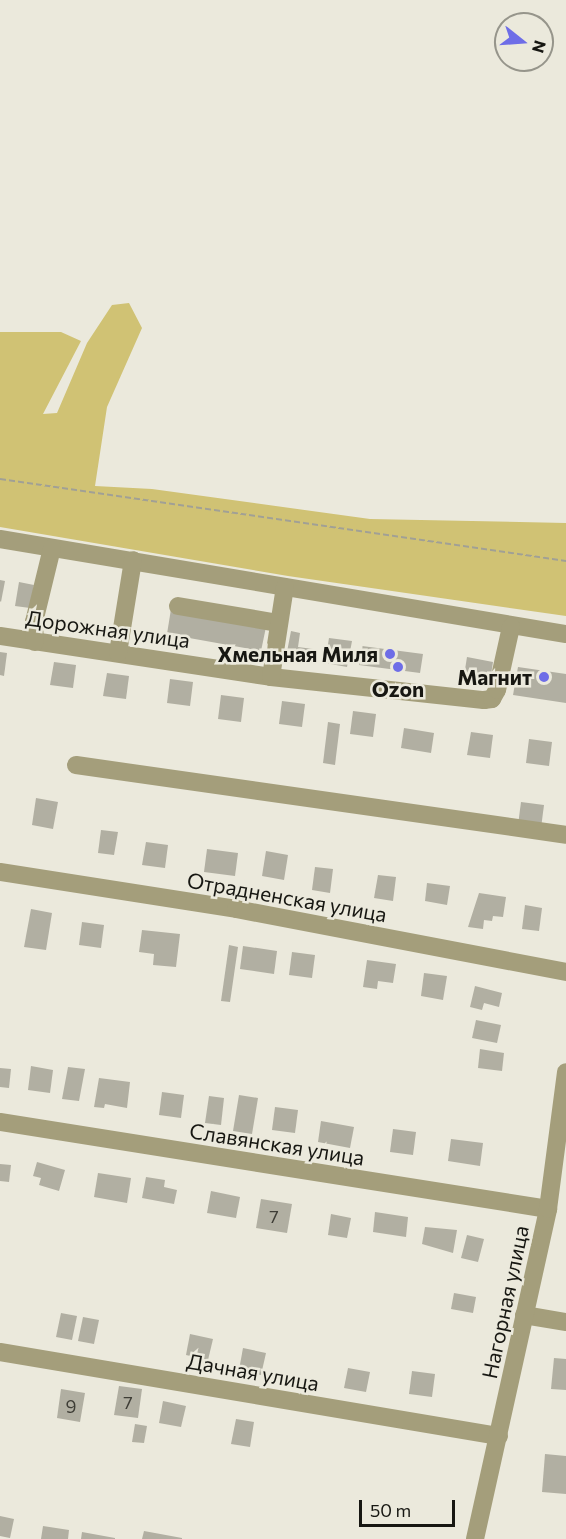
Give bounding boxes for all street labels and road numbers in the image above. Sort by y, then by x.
street label: Дорожная улица [24,605,192,653]
street label: Отрадненская улица [185,867,389,927]
street label: Славянская улица [188,1118,366,1170]
street label: Нагорная улица [476,1223,534,1381]
street label: Дачная улица [185,1348,321,1396]

